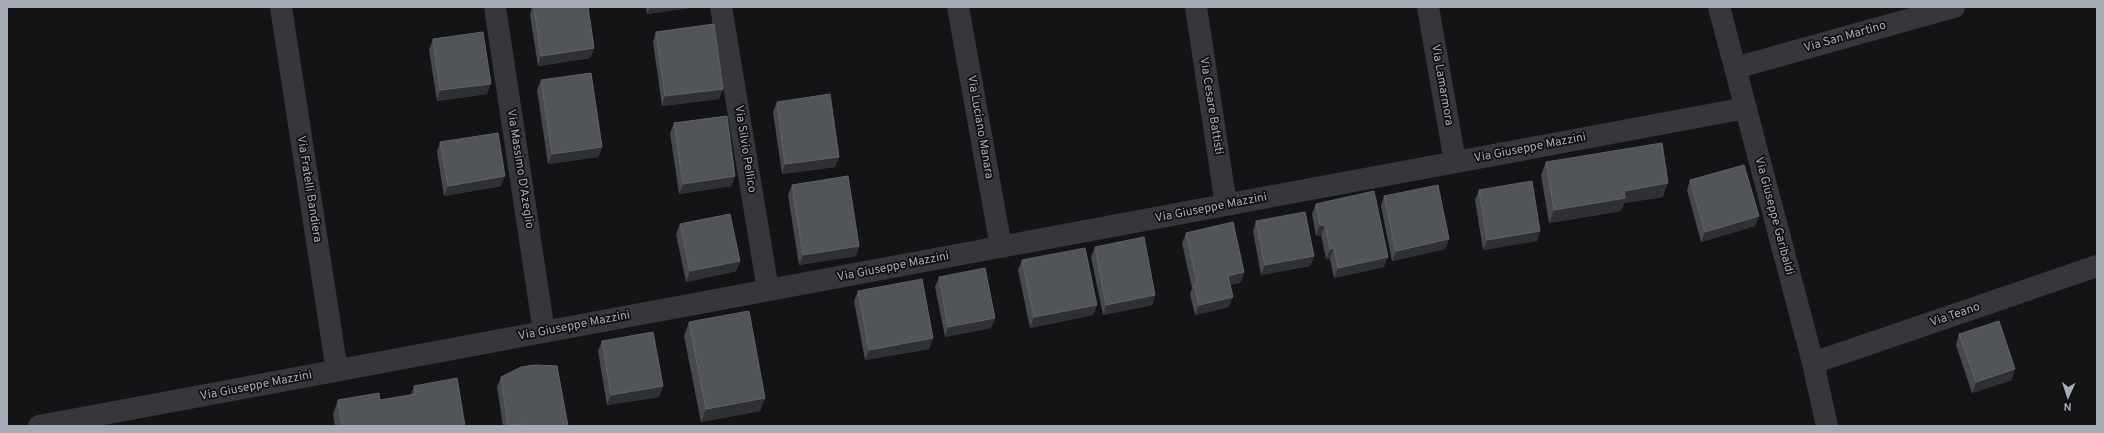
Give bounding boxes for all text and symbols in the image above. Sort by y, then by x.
street label: Via San Martino [1802,18,1888,56]
street label: Via Lamarmora [1427,43,1457,127]
street label: Via Cesare Battisti [1195,56,1227,156]
street label: Via Luciano Manara [963,74,997,180]
street label: Via Silvio Pellico [730,104,760,194]
street label: Via Massimo D'Azeglio [503,108,537,230]
street label: Via Giuseppe Mazzini [1473,129,1587,167]
street label: Via Fratelli Bandiera [293,134,325,244]
street label: Via Giuseppe Garibaldi [1751,155,1797,277]
street label: Via Giuseppe Mazzini [1154,189,1268,227]
street label: Via Giuseppe Mazzini [836,248,950,286]
street label: Via Teano [1928,299,1982,331]
street label: Via Giuseppe Mazzini [517,307,631,345]
street label: Via Giuseppe Mazzini [199,367,313,405]
north arrow [2048,377,2088,417]
text: N [2063,399,2072,413]

